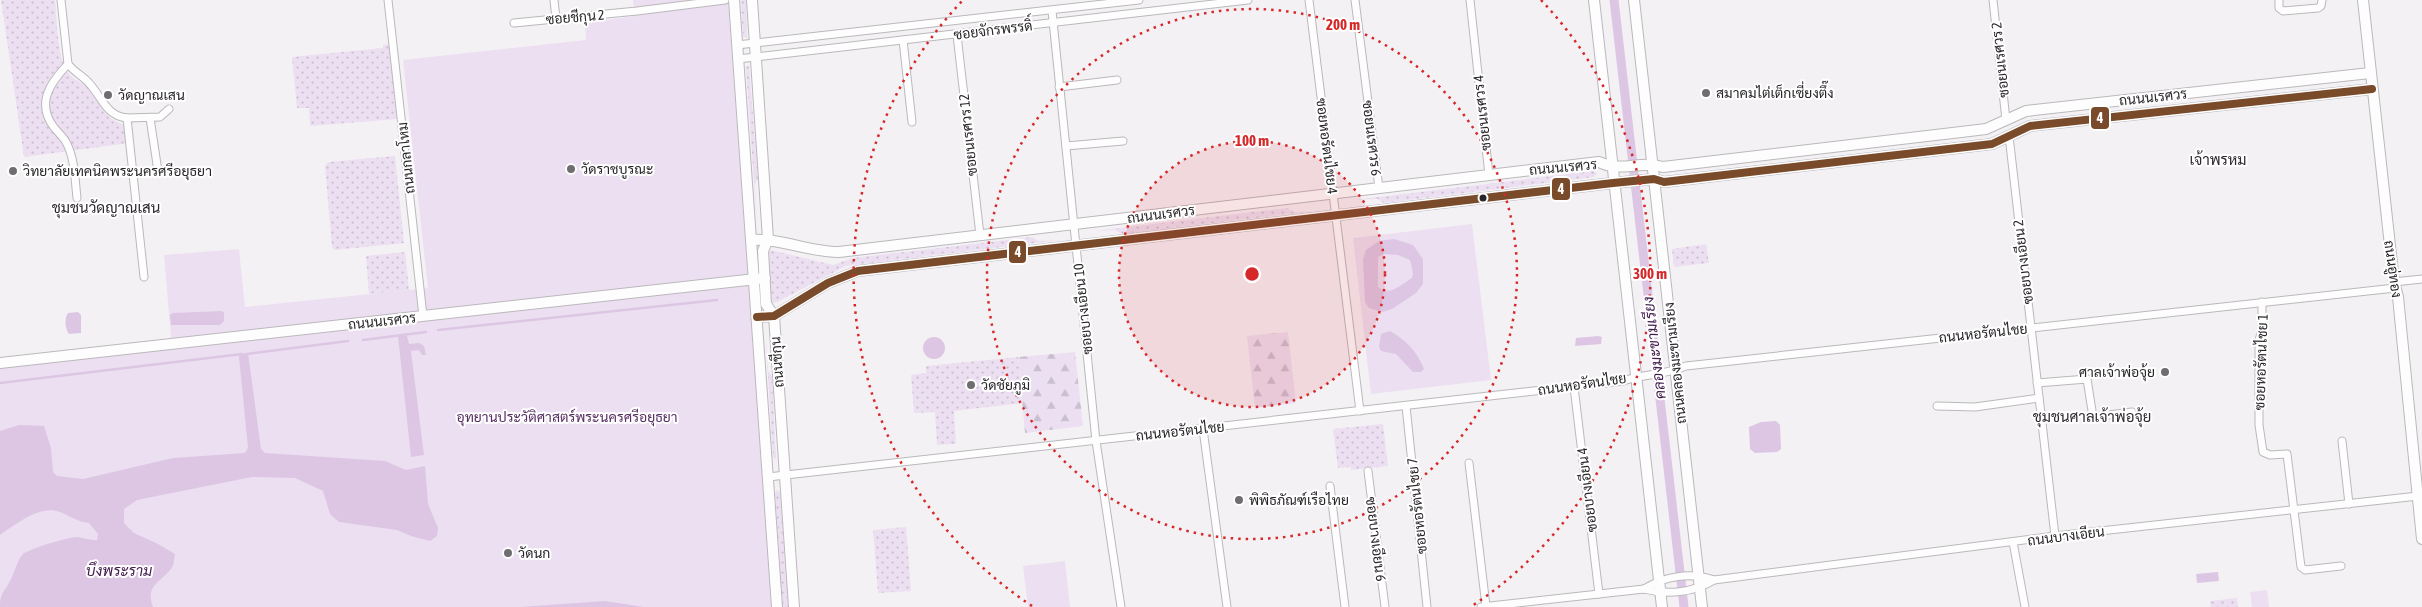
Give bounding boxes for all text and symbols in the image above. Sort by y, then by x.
street label: ซอยชีกุน 2 [545,5,605,30]
street label: ซอยจักรพรรดิ์ [952,13,1033,43]
text: 200 m [1326,16,1360,33]
street label: ซอยนเรศวร 2 [1988,21,2012,99]
street label: ซอยนเรศวร 4 [1470,74,1494,152]
place label: สมาคมไต่เต็กเซี่ยงตึ๊ง [1716,80,1834,101]
street label: ถนนนเรศวร [2118,85,2188,109]
place label: วัดญาณเสน [118,87,185,104]
marker: สมาคมไต่เต็กเซี่ยงตึ๊ง [1700,87,1712,99]
marker: วัดญาณเสน [102,89,114,101]
street label: ซอยนเรศวร 12 [956,93,980,177]
street label: ซอยหอรัตนไชย 4 [1313,97,1341,195]
street label: ซอยนเรศวร 6 [1359,99,1385,177]
line badge: 4 [2090,106,2110,130]
text: 4 [2096,110,2104,126]
street label: ถนนกลาโหม [394,121,418,195]
text: 100 m [1235,132,1269,149]
district label: เจ้าพรหม [2189,150,2247,168]
street label: ถนนนเรศวร [1528,156,1598,178]
place label: วัดราชบูรณะ [581,161,653,179]
place label: วิทยาลัยเทคนิคพระนครศรีอยุธยา [22,162,212,181]
marker: วัดราชบูรณะ [565,163,577,175]
marker: วิทยาลัยเทคนิคพระนครศรีอยุธยา [7,165,19,177]
line badge: 4 [1551,177,1571,201]
text: 4 [1557,181,1565,197]
unlabelled marker [1478,193,1488,203]
district label: ชุมชนวัดญาณเสน [52,199,160,219]
street label: ถนนนเรศวร [1126,202,1196,226]
street label: ซอยบางเอียน 2 [2009,219,2036,305]
street label: ถนนอู่ทอง [2379,239,2405,299]
line badge: 4 [1008,240,1027,264]
text: 4 [1014,244,1022,260]
street label: ซอยบางเอียน 10 [1069,262,1096,355]
centre of rings [1243,265,1261,283]
text: 300 m [1633,265,1667,282]
water label: คลองมะขามเรียง [1638,296,1669,400]
street label: ถนนคลองมะขามเรียง [1660,301,1689,425]
street label: ถนนนเรศวร [347,309,417,333]
street label: ซอยหอรัตนไชย 1 [2251,313,2271,411]
street label: ถนนหอรัตนไชย [1938,320,2028,346]
street label: ถนนชีกุน [766,336,789,388]
place label: ศาลเจ้าพ่อจุ้ย [2079,363,2155,382]
marker: ศาลเจ้าพ่อจุ้ย [2159,366,2171,378]
street label: ถนนหอรัตนไชย [1537,370,1627,398]
place label: วัดชัยภูมิ [981,377,1030,395]
marker: วัดชัยภูมิ [965,379,977,391]
district label: ชุมชนศาลเจ้าพ่อจุ้ย [2033,407,2151,428]
park label: อุทยานประวัติศาสตร์พระนครศรีอยุธยา [456,408,678,427]
street label: ถนนหอรัตนไชย [1135,418,1225,444]
street label: ซอยบางเอียน 4 [1573,446,1600,533]
street label: ซอยหอรัตนไชย 7 [1404,457,1430,555]
place label: พิพิธภัณฑ์เรือไทย [1249,491,1349,508]
marker: พิพิธภัณฑ์เรือไทย [1233,494,1245,506]
street label: ซอยบางเอียน 6 [1363,496,1390,583]
street label: ถนนบางเอียน [2026,522,2106,549]
place label: วัดนก [518,545,550,561]
marker: วัดนก [502,547,514,559]
water label: บึงพระราม [86,561,152,579]

